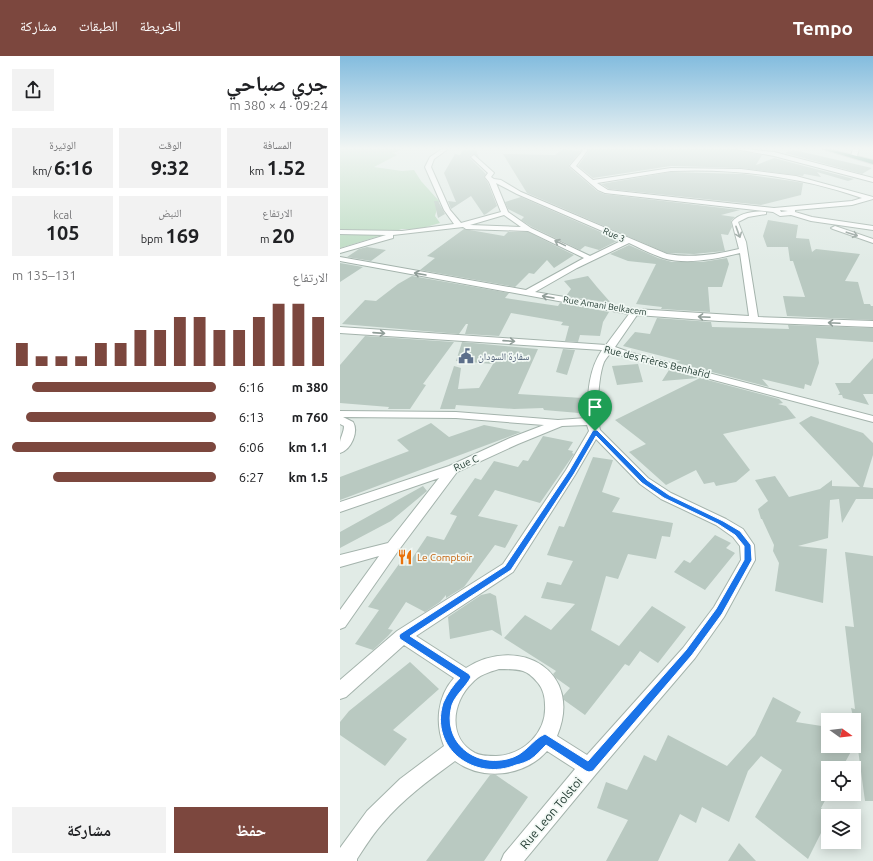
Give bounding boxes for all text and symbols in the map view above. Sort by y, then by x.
text: Tempo [793,17,853,39]
text: مشاركة [20,18,57,34]
text: الطبقات [79,18,118,34]
text: الخريطة [140,18,181,34]
button: share [12,69,54,111]
text: جري صباحي [226,70,328,95]
text: 09:24 · 4 × 380 m [229,98,328,112]
text: الوتيرة [49,139,76,151]
text: الوقت [158,139,182,151]
text: المسافة [263,139,292,151]
text: 6:16 [54,156,93,179]
text: 9:32 [151,156,189,179]
text: 1.52 [267,156,306,179]
text: /km [32,165,54,177]
text: km [249,165,267,177]
text: النبض [158,207,182,219]
text: الارتفاع [262,207,292,219]
text: kcal [53,209,72,221]
text: 105 [46,221,80,244]
text: 169 [166,224,199,247]
text: 20 [272,224,295,247]
one-way arrow [735,225,743,237]
street label: Rue 3 [602,226,626,244]
one-way arrow [845,230,857,238]
text: bpm [141,233,166,245]
text: m [260,233,272,245]
one-way arrow [555,239,567,247]
text: 131–135 m [12,268,77,282]
text: الارتفاع [293,270,328,284]
one-way arrow [414,270,427,278]
one-way arrow [542,293,555,301]
street label: Rue Amani Belkacem [562,294,648,318]
one-way arrow [698,313,711,321]
one-way arrow [828,319,841,327]
one-way arrow [372,329,385,336]
one-way arrow [502,338,515,345]
street label: Rue des Frères Benhafid [603,344,711,381]
public building icon: سفارة السودان [457,347,475,365]
place label: سفارة السودان [478,351,530,363]
text: 6:16 [239,380,264,394]
text: 380 m [292,380,328,394]
pin [578,390,612,431]
icon: arrive [584,396,606,418]
text: 6:13 [239,410,264,424]
text: 760 m [292,410,328,424]
text: 6:06 [239,440,264,454]
text: 1.1 km [289,440,328,454]
street label: Rue C [452,453,480,473]
text: 6:27 [239,470,264,484]
text: 1.5 km [289,470,328,484]
restaurant icon: Le Comptoir [396,548,414,566]
place label: Le Comptoir [417,552,473,563]
north arrow [821,713,861,753]
map controls [821,713,861,849]
button: locate [821,761,861,801]
street label: Rue Leon Tolstoi [517,775,585,851]
button: مشاركة [12,807,166,853]
button: حفظ [174,807,328,853]
button: layers [821,809,861,849]

